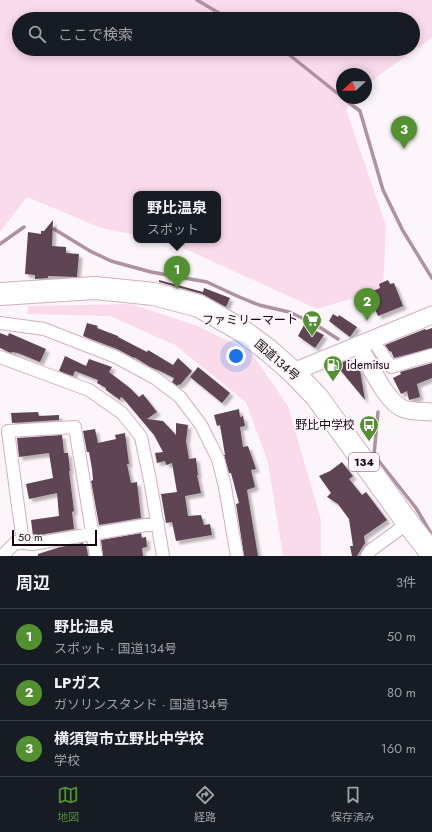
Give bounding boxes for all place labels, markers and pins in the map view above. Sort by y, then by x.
pin: 3 [391,116,417,149]
pin: 1 [164,256,190,289]
pin: 2 [354,288,380,321]
supermarket icon: ファミリーマート [301,309,323,337]
place label: ファミリーマート [202,311,298,329]
fuel station icon: idemitsu [322,354,344,382]
place label: idemitsu [347,356,390,374]
bus stop icon: 野比中学校 [358,414,380,442]
place label: 野比中学校 [295,416,355,434]

